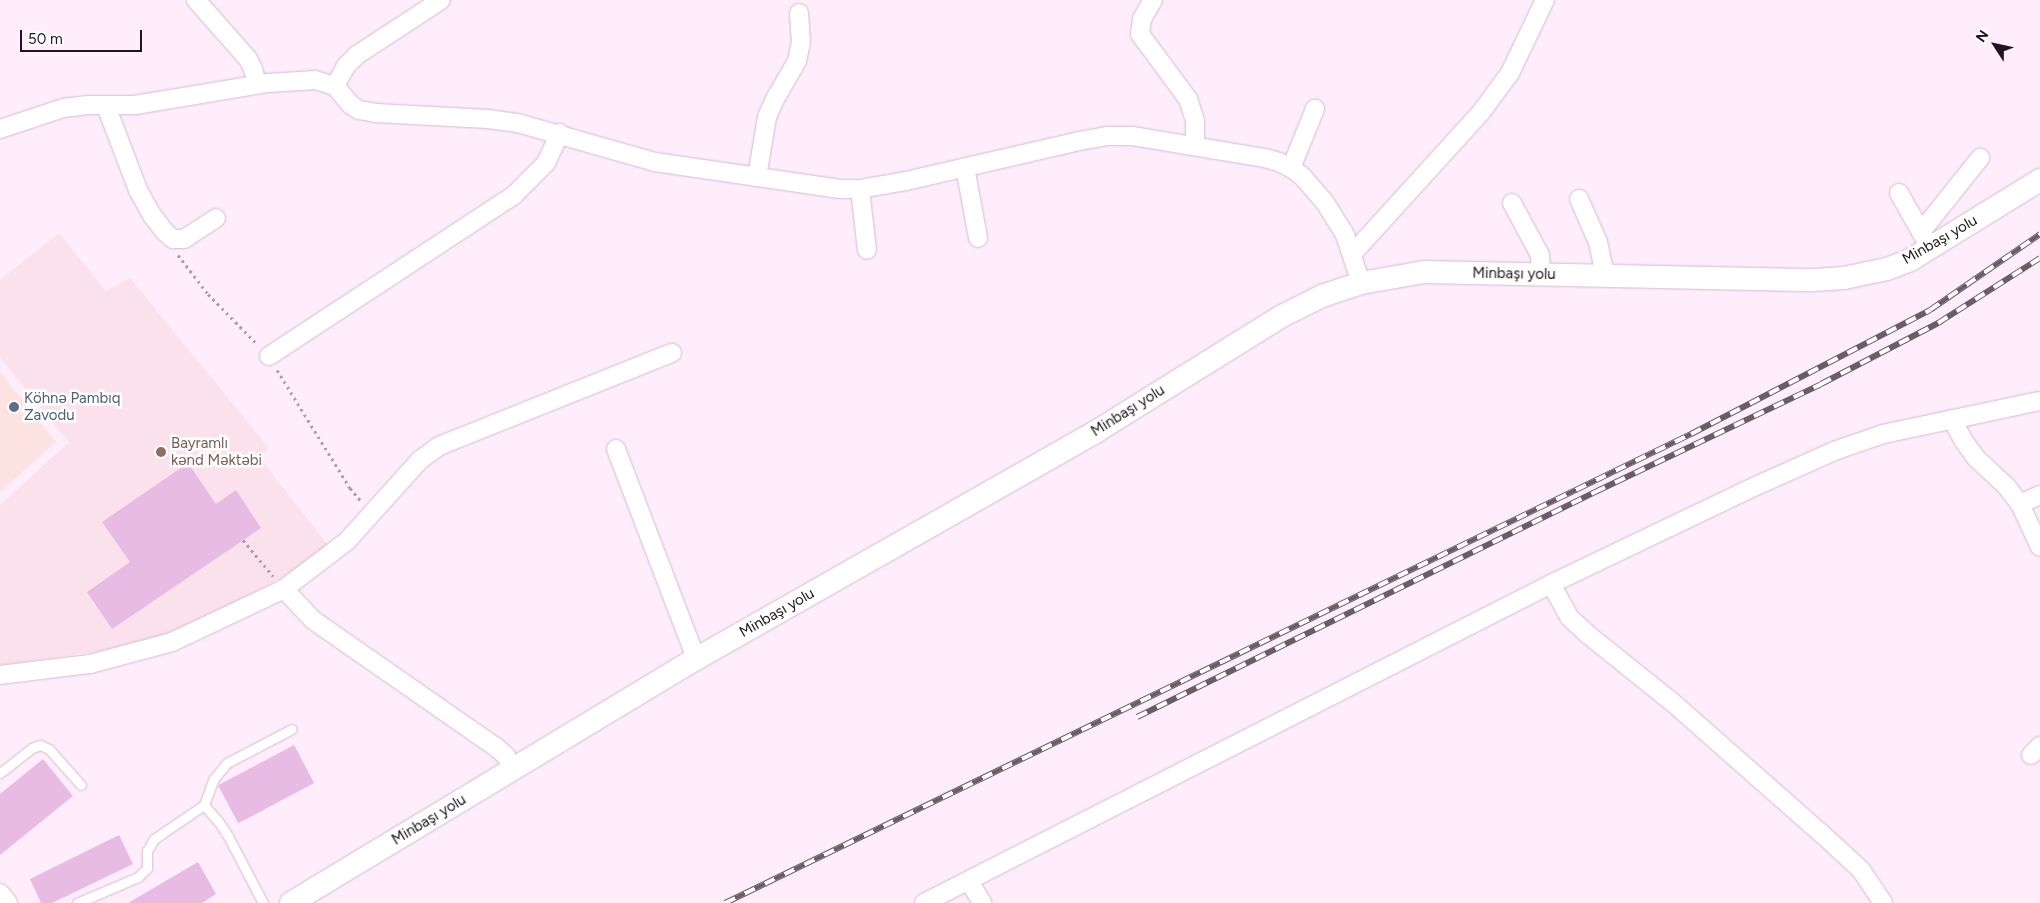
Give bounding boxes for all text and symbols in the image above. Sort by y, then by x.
scale bar [22,20,145,52]
north arrow [1970,20,2020,70]
text: N [1972,27,1992,45]
text: 50 m [28,30,63,48]
street label: Minbaşı yolu [1899,211,1981,269]
street label: Minbaşı yolu [1472,264,1556,284]
street label: Minbaşı yolu [1088,381,1168,441]
place label: Köhnə Pambıq Zavodu [24,389,120,424]
marker: Köhnə Pambıq Zavodu [8,401,20,413]
place label: Bayramlı kənd Məktəbi [171,434,262,469]
marker: Bayramlı kənd Məktəbi [155,446,167,458]
street label: Minbaşı yolu [736,584,818,642]
street label: Minbaşı yolu [389,791,469,849]

